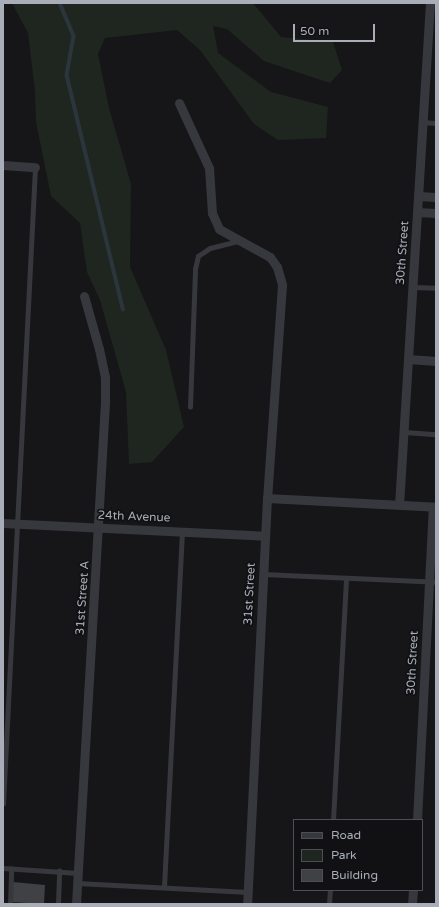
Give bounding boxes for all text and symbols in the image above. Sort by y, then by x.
scale bar [295,16,377,42]
text: 50 m [300,24,329,38]
street label: 30th Street [394,220,412,286]
street label: 24th Avenue [97,509,171,525]
street label: 31st Street A [73,560,93,636]
street label: 31st Street [241,562,259,626]
street label: 30th Street [404,630,422,696]
legend [293,819,423,891]
text: Road [331,828,361,842]
text: Park [331,848,357,862]
text: Building [331,868,378,882]

